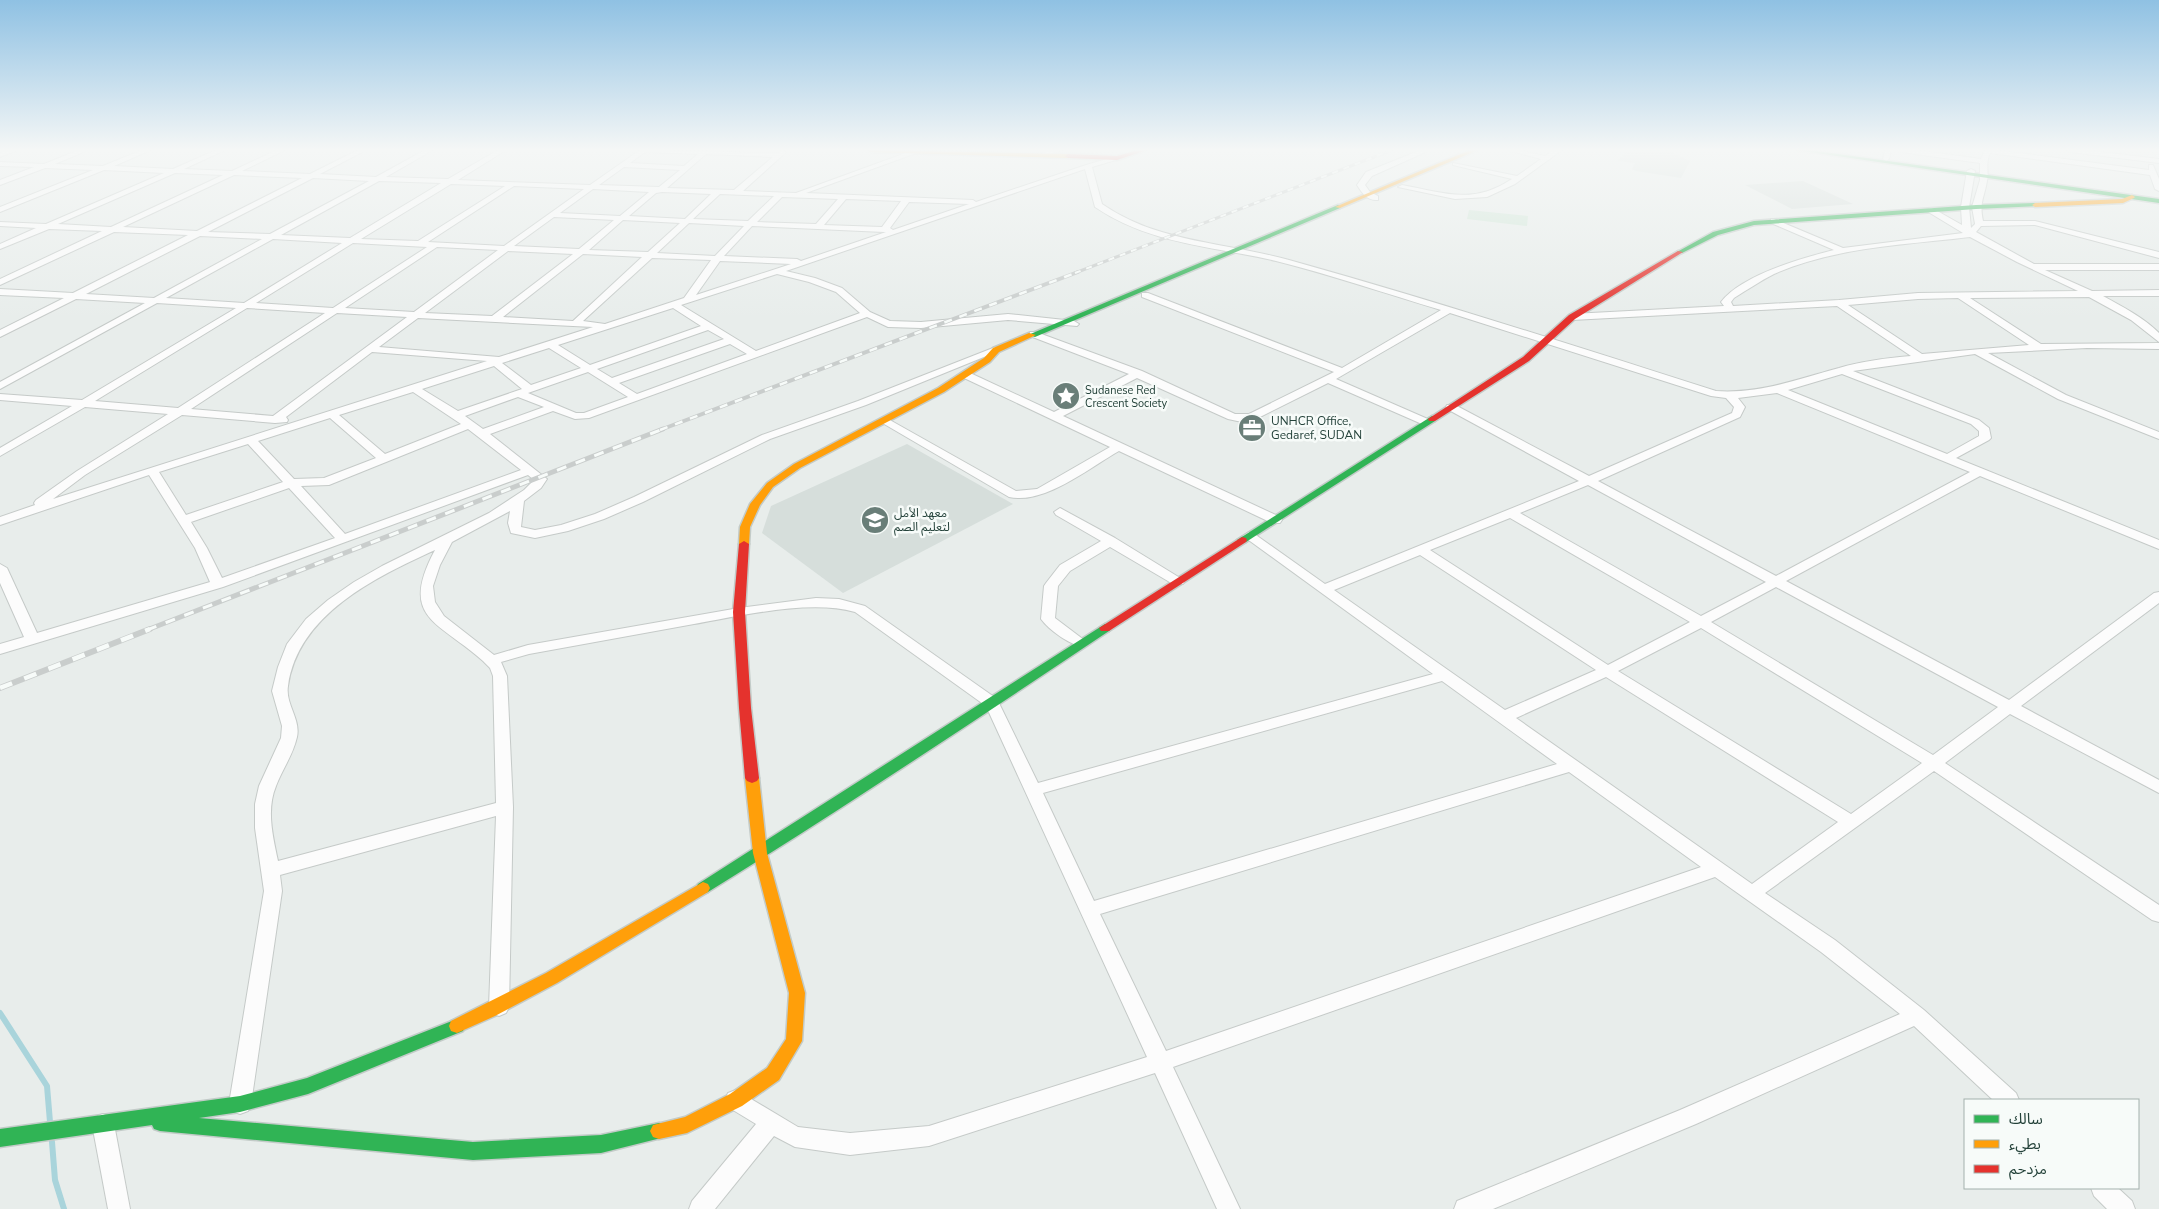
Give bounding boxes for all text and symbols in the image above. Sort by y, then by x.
place icon: Sudanese Red Crescent Society [1051,381,1081,411]
place label: Sudanese Red Crescent Society [1085,383,1167,411]
office icon: UNHCR Office, Gedaref, SUDAN [1237,413,1267,443]
place label: UNHCR Office, Gedaref, SUDAN [1271,413,1362,443]
school or university icon: معهد الأمل لتعليم الصم [860,505,890,535]
place label: معهد الأمل لتعليم الصم [894,505,950,536]
legend [1964,1099,2139,1189]
text: سالك [2009,1109,2043,1129]
text: بطيء [2009,1134,2041,1155]
text: مزدحم [2009,1159,2047,1180]

